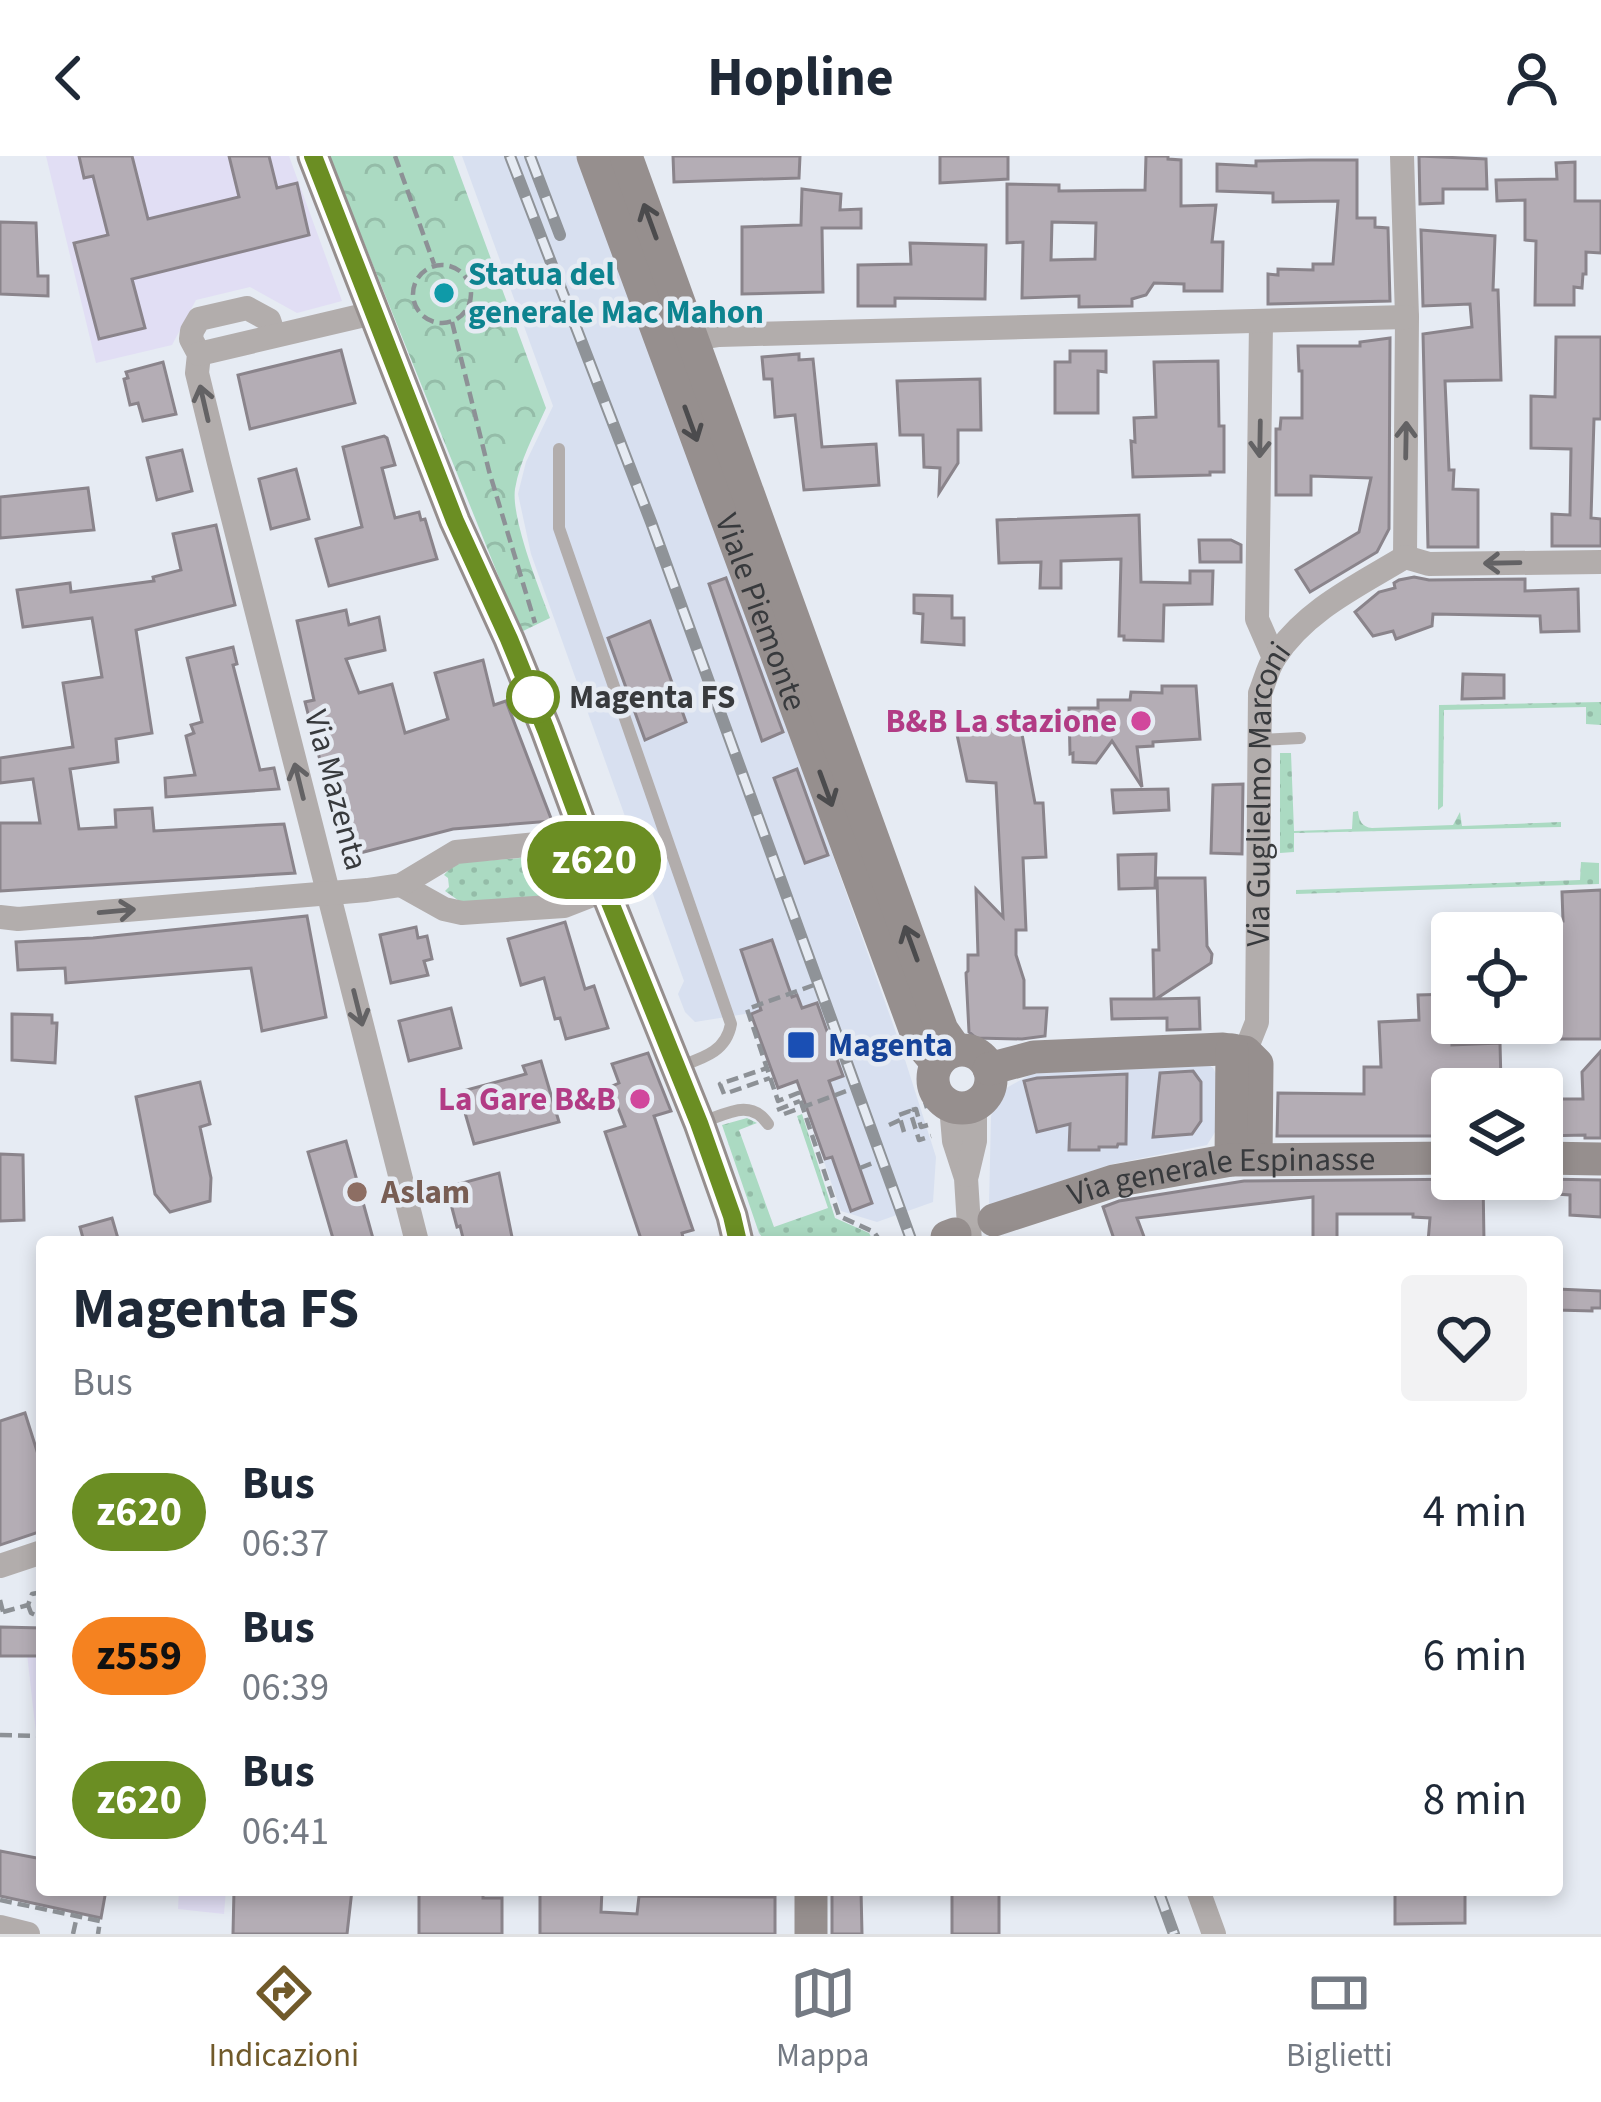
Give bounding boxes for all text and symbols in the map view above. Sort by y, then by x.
text: Hopline [707,40,894,117]
icon: back [36,45,102,111]
icon: person [1499,45,1565,111]
one-way arrow [638,203,659,240]
place label: Statua del generale Mac Mahon [468,251,764,336]
marker: Statua del generale Mac Mahon [431,280,457,306]
one-way arrow [192,384,214,422]
one-way arrow [682,404,704,441]
one-way arrow [1248,419,1271,458]
one-way arrow [1395,421,1417,460]
street label: Viale Piemonte [703,507,819,717]
one-way arrow [1483,552,1522,574]
street label: Via Guglielmo Marconi [1234,632,1302,947]
marker: Magenta FS [508,672,558,722]
place label: Magenta FS [569,674,735,721]
place label: B&B La stazione [885,698,1117,745]
street label: Via Mazenta [292,705,380,875]
marker: B&B La stazione [1128,708,1154,734]
one-way arrow [286,763,308,801]
one-way arrow [817,770,839,807]
line badge: z620 [510,821,678,899]
text: z620 [551,830,637,890]
one-way arrow [97,899,136,922]
map controls [1431,912,1563,1200]
button: locate [1431,912,1563,1044]
one-way arrow [899,925,920,962]
one-way arrow [348,988,370,1026]
place label: Magenta [828,1022,953,1069]
marker: Magenta [785,1029,817,1061]
button: layers [1431,1068,1563,1200]
place label: La Gare B&B [438,1076,616,1123]
marker: La Gare B&B [627,1086,653,1112]
street label: Via generale Espinasse [1062,1135,1375,1218]
place label: Aslam [380,1169,470,1216]
marker: Aslam [344,1179,370,1205]
text: Magenta FS [72,1269,359,1350]
button: heart [1401,1275,1527,1401]
text: Bus [72,1355,133,1411]
text: Bus [242,1452,315,1516]
text: 4 min [1423,1480,1527,1544]
text: z620 [96,1482,182,1542]
text: 06:37 [242,1516,329,1572]
text: Bus [242,1596,315,1660]
text: 6 min [1423,1624,1527,1688]
text: z559 [96,1626,182,1686]
text: 06:39 [242,1660,329,1716]
text: Bus [242,1740,315,1804]
text: 8 min [1423,1768,1527,1832]
text: z620 [96,1770,182,1830]
text: 06:41 [242,1804,329,1860]
tab: Indicazioni [208,1960,359,2079]
tab: Mappa [776,1960,869,2079]
tab: Biglietti [1286,1960,1393,2079]

